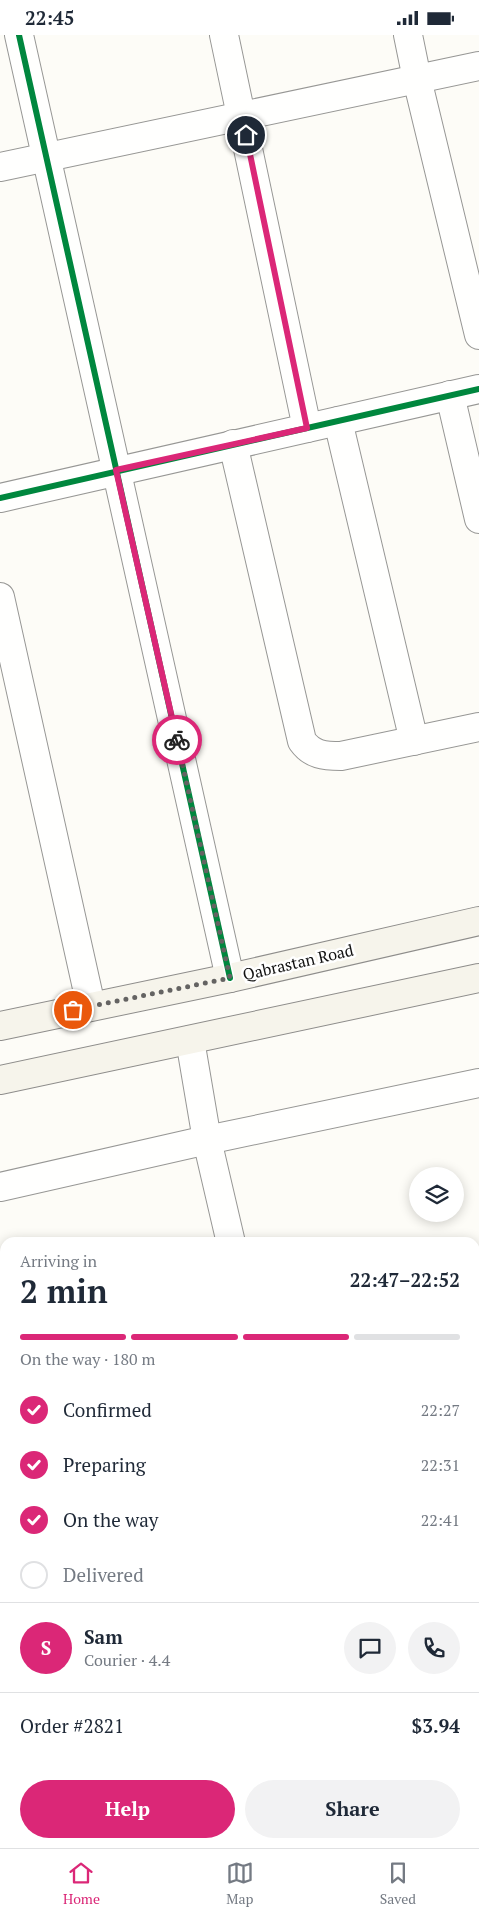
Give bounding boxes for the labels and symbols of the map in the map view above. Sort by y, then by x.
pin [225,114,267,156]
courier [152,715,202,765]
street label: Qabrastan Road [241,939,356,985]
pin [52,989,94,1031]

